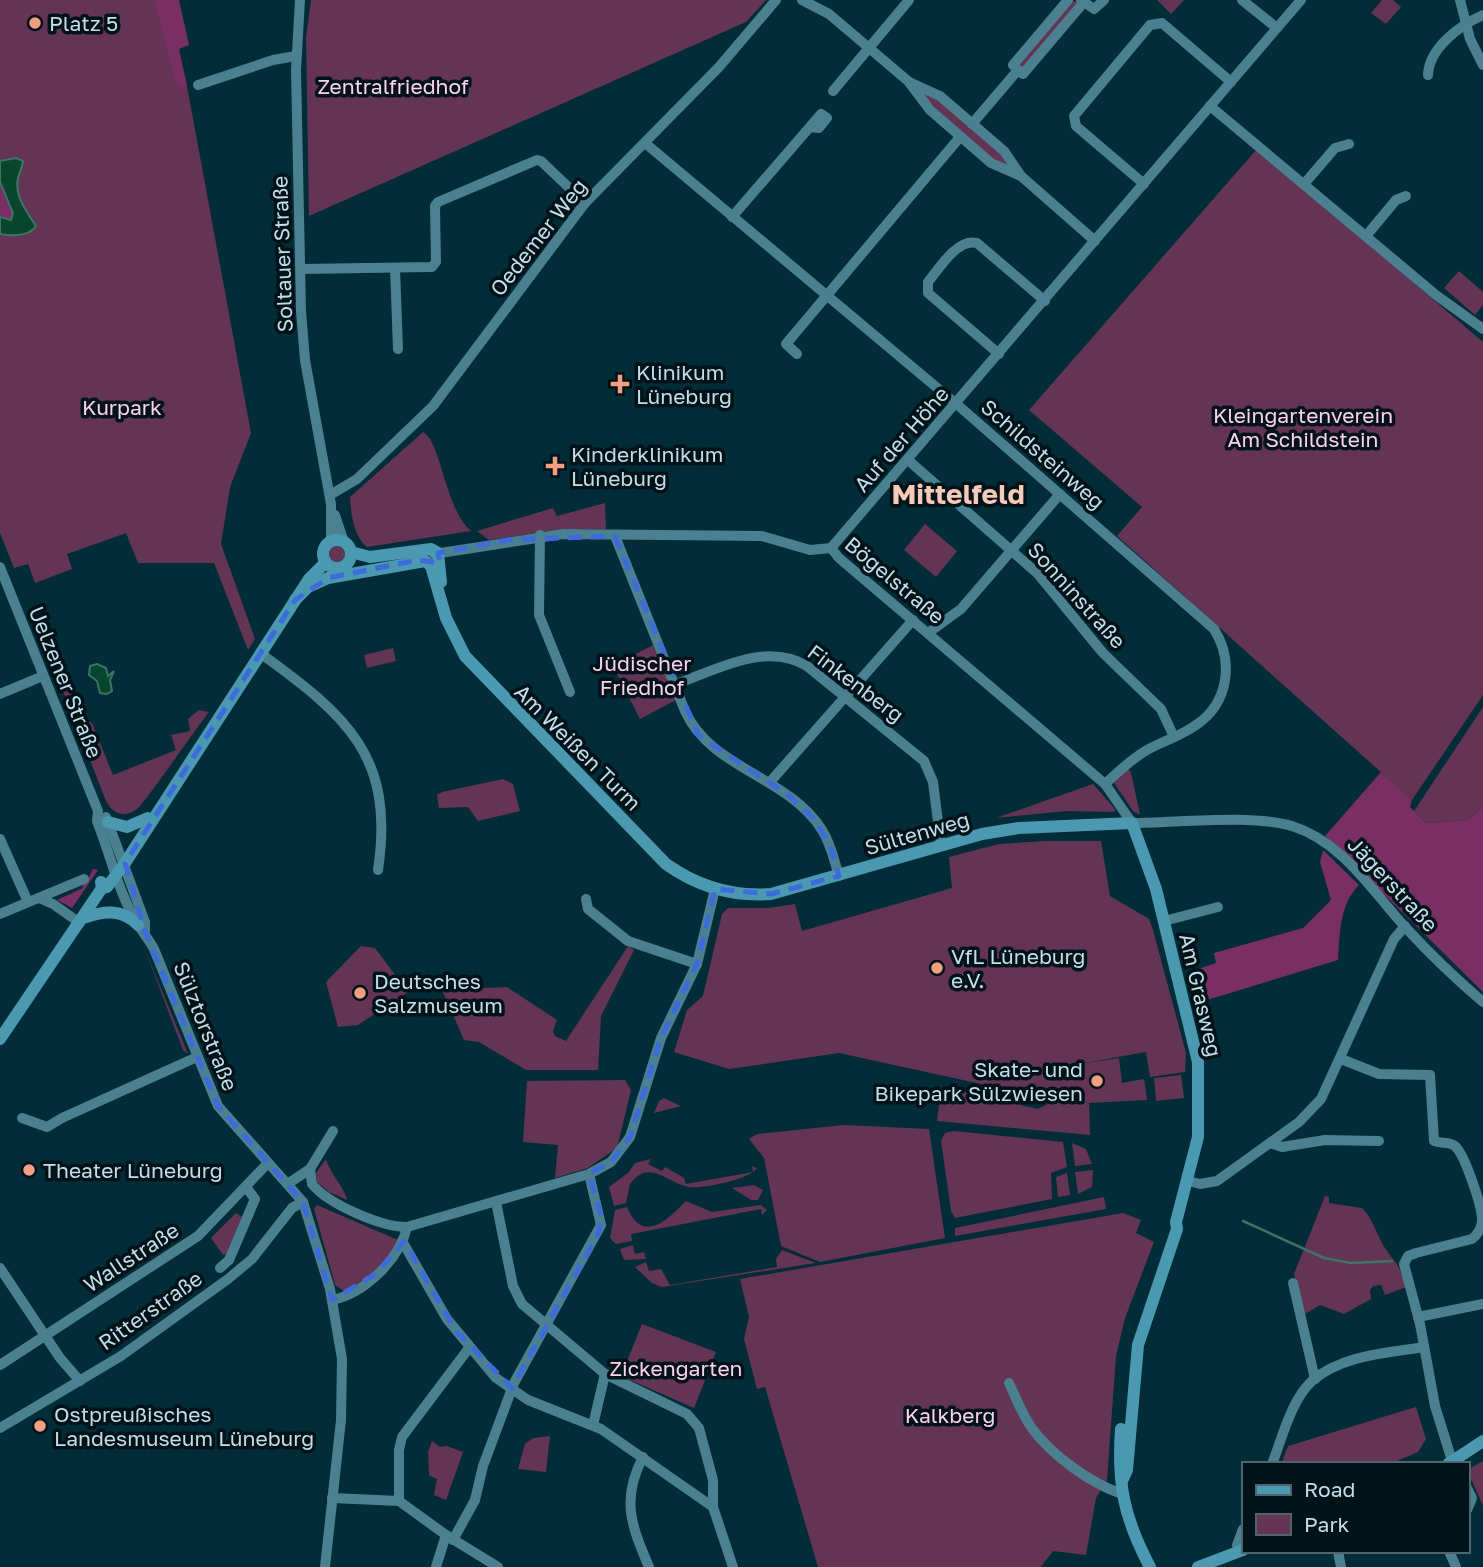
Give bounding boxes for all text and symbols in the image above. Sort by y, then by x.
place label: Platz 5 [49,10,118,36]
marker: Platz 5 [27,15,43,31]
park label: Zentralfriedhof [317,73,469,99]
street label: Oedemer Weg [484,173,592,301]
street label: Soltauer Straße [266,175,298,333]
place label: Klinikum Lüneburg [636,359,732,409]
marker: Klinikum Lüneburg [610,374,630,394]
street label: Auf der Höhe [848,381,954,497]
street label: Schildsteinweg [976,393,1110,515]
park label: Kurpark [82,394,162,420]
park label: Kleingartenverein Am Schildstein [1213,402,1393,452]
place label: Kinderklinikum Lüneburg [571,441,723,491]
marker: Kinderklinikum Lüneburg [545,456,565,476]
district label: Mittelfeld [891,477,1025,510]
street label: Bögelstraße [840,531,950,629]
street label: Sonninstraße [1022,536,1132,654]
street label: Uelzener Straße [24,602,108,762]
street label: Finkenberg [803,638,909,728]
park label: Jüdischer Friedhof [593,650,691,700]
street label: Am Weißen Turm [509,678,647,816]
street label: Sültenweg [862,806,972,860]
street label: Jägerstraße [1342,831,1444,937]
street label: Am Grasweg [1174,931,1228,1059]
place label: VfL Lüneburg e.V. [951,943,1085,993]
street label: Sülztorstraße [168,958,244,1094]
marker: VfL Lüneburg e.V. [929,960,945,976]
place label: Deutsches Salzmuseum [374,968,503,1018]
marker: Deutsches Salzmuseum [352,985,368,1001]
place label: Skate- und Bikepark Sülzwiesen [875,1056,1083,1106]
marker: Skate- und Bikepark Sülzwiesen [1089,1073,1105,1089]
place label: Theater Lüneburg [43,1157,223,1183]
marker: Theater Lüneburg [21,1162,37,1178]
street label: Wallstraße [78,1217,184,1297]
street label: Ritterstraße [93,1265,207,1355]
park label: Zickengarten [609,1355,743,1381]
place label: Ostpreußisches Landesmuseum Lüneburg [54,1401,314,1451]
park label: Kalkberg [905,1402,995,1428]
marker: Ostpreußisches Landesmuseum Lüneburg [32,1418,48,1434]
legend [1242,1462,1469,1553]
text: Road [1304,1476,1355,1502]
text: Park [1304,1511,1350,1537]

